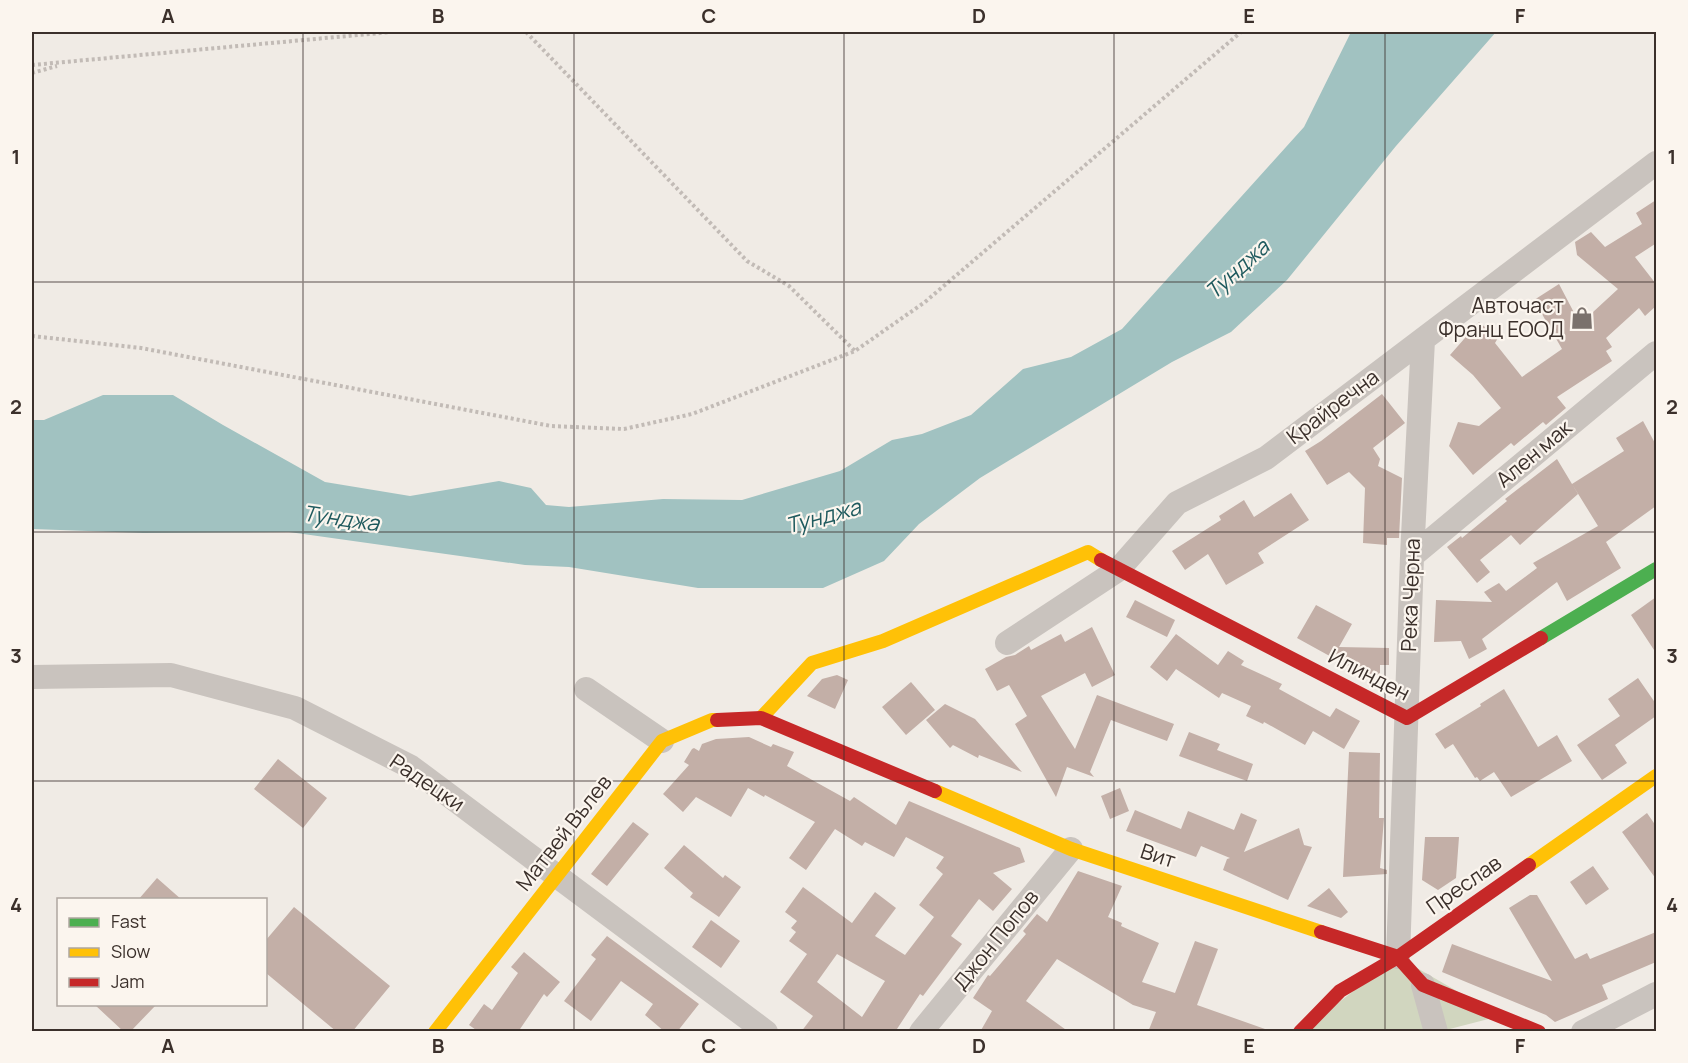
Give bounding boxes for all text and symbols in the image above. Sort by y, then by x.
text: A [161,2,175,29]
text: B [432,2,445,29]
text: C [702,2,716,29]
text: D [972,2,986,29]
text: E [1243,2,1255,29]
text: F [1515,2,1526,29]
text: 1 [12,143,20,170]
text: 1 [1668,143,1676,170]
water label: Тунджа [1199,231,1277,306]
place label: Авточаст Франц ЕООД [1439,291,1564,343]
shop icon: Авточаст Франц ЕООД [1569,305,1595,331]
street label: Крайречна [1281,362,1384,450]
text: 2 [10,393,22,420]
text: 2 [1666,393,1678,420]
street label: Ален мак [1490,413,1578,493]
water label: Тунджа [782,491,866,540]
water label: Тунджа [301,498,383,538]
street label: Река Черна [1394,538,1426,652]
text: 3 [10,642,22,669]
street label: Илинден [1324,642,1415,707]
text: 3 [1666,642,1678,669]
street label: Радецки [385,747,470,817]
street label: Матвей Вълев [509,769,617,896]
street label: Вит [1137,836,1180,874]
street label: Преслав [1420,848,1506,920]
street label: Джон Попов [946,883,1044,995]
text: 4 [10,891,22,918]
text: 4 [1666,891,1678,918]
legend [57,898,267,1006]
text: Fast [111,909,146,933]
text: Slow [111,939,151,963]
text: Jam [111,969,145,993]
text: A [161,1032,175,1059]
text: B [432,1032,445,1059]
text: C [702,1032,716,1059]
text: D [972,1032,986,1059]
text: E [1243,1032,1255,1059]
text: F [1515,1032,1526,1059]

